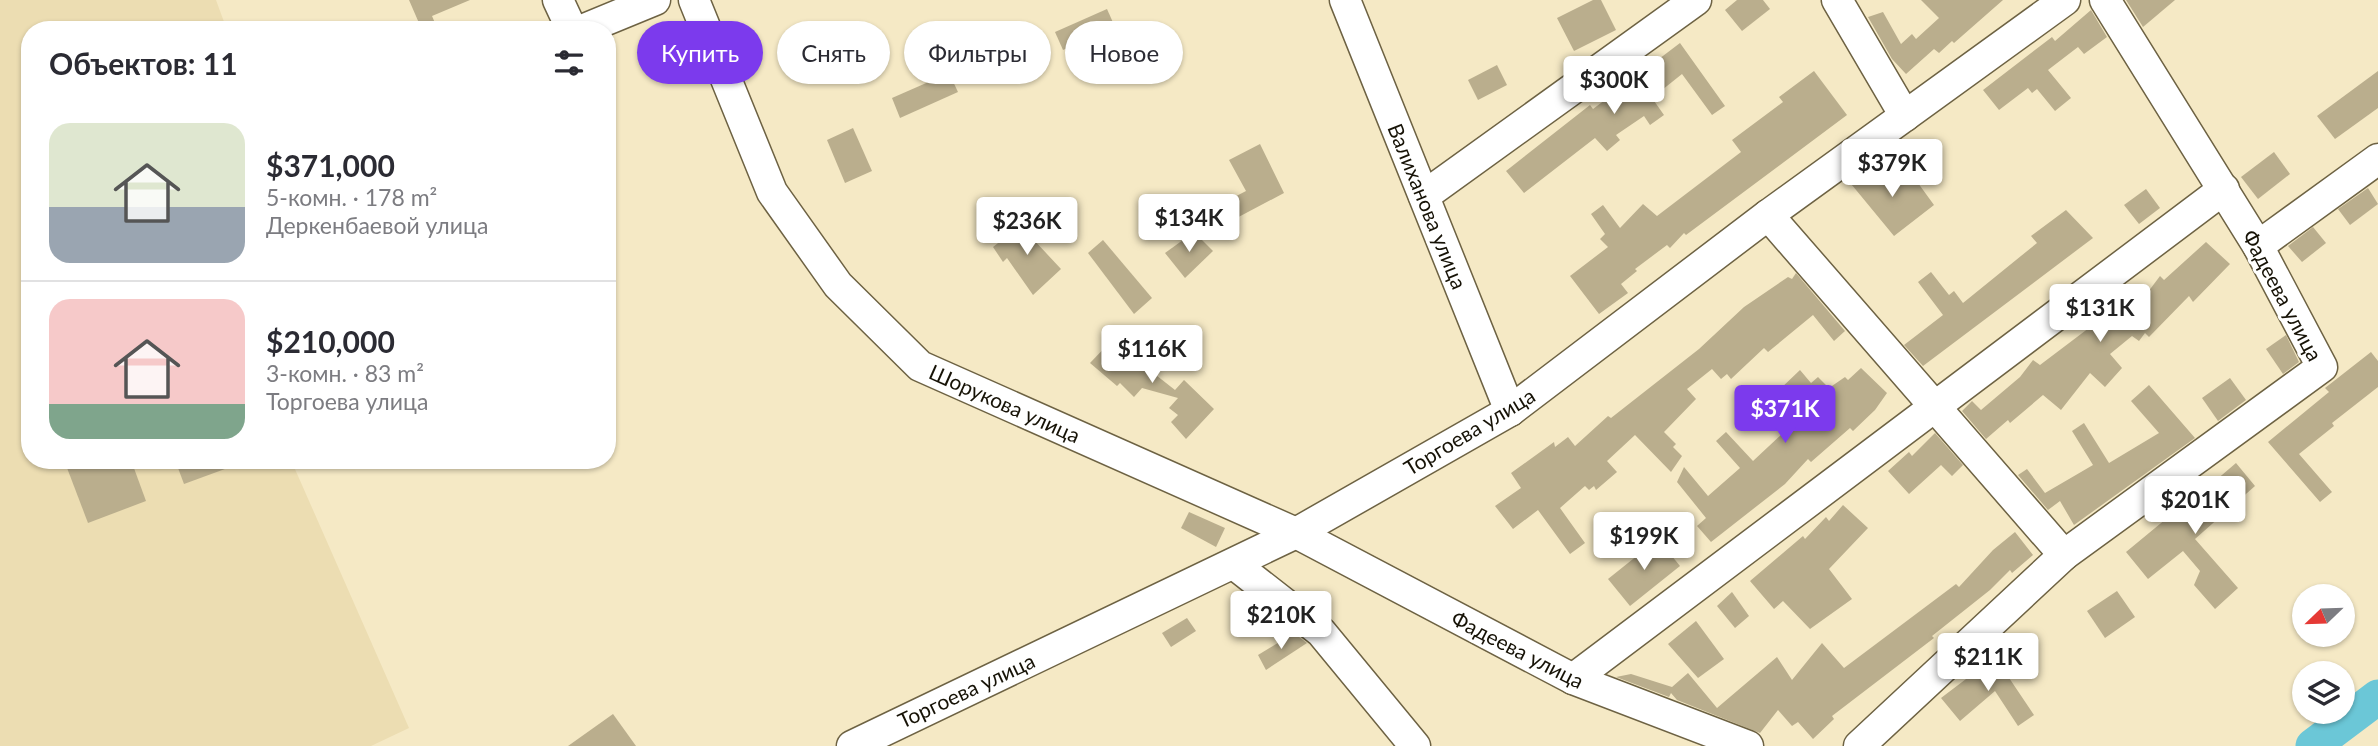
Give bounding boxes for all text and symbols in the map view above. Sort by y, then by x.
chip: Купить [637,21,763,84]
chip: Снять [777,21,890,84]
chip: Фильтры [904,21,1051,84]
chip: Новое [1065,21,1183,84]
icon: filters [550,44,588,82]
text: Объектов: 11 [49,45,238,81]
pin: $300K [1565,57,1663,116]
text: $300K [1579,65,1649,93]
street label: Валиханова улица [1383,120,1473,292]
pin: $379K [1843,140,1941,199]
text: $371,000 [266,147,395,183]
text: $379K [1857,148,1927,176]
icon: home [105,151,189,235]
text: 5-комн. · 178 m² [266,183,437,211]
pin: $134K [1140,194,1238,254]
pin: $236K [978,198,1076,257]
text: $134K [1154,203,1224,231]
text: $236K [992,206,1062,234]
text: Деркенбаевой улица [266,211,488,239]
street label: Фадеева улица [2238,225,2328,365]
pin: $131K [2051,284,2149,344]
text: $131K [2065,293,2135,321]
text: $210,000 [266,323,395,359]
pin: $116K [1103,326,1201,385]
icon: home [105,327,189,411]
text: $116K [1117,334,1187,362]
text: 3-комн. · 83 m² [266,359,424,387]
street label: Шорукова улица [926,359,1084,447]
street label: Торгоева улица [1399,382,1539,480]
pin: $371K [1736,386,1834,445]
text: Торгоева улица [266,387,428,415]
text: $371K [1750,394,1820,422]
pin: $201K [2146,476,2244,536]
text: $201K [2160,485,2230,513]
pin: $199K [1595,512,1693,572]
text: $199K [1609,521,1679,549]
north arrow [2292,584,2356,648]
map controls [2292,584,2355,724]
pin: $210K [1232,592,1330,651]
text: $210K [1246,600,1316,628]
street label: Фадеева улица [1448,605,1588,693]
pin: $211K [1939,634,2037,693]
text: $211K [1953,642,2023,670]
street label: Торгоева улица [894,647,1038,733]
button: layers [2292,661,2355,724]

